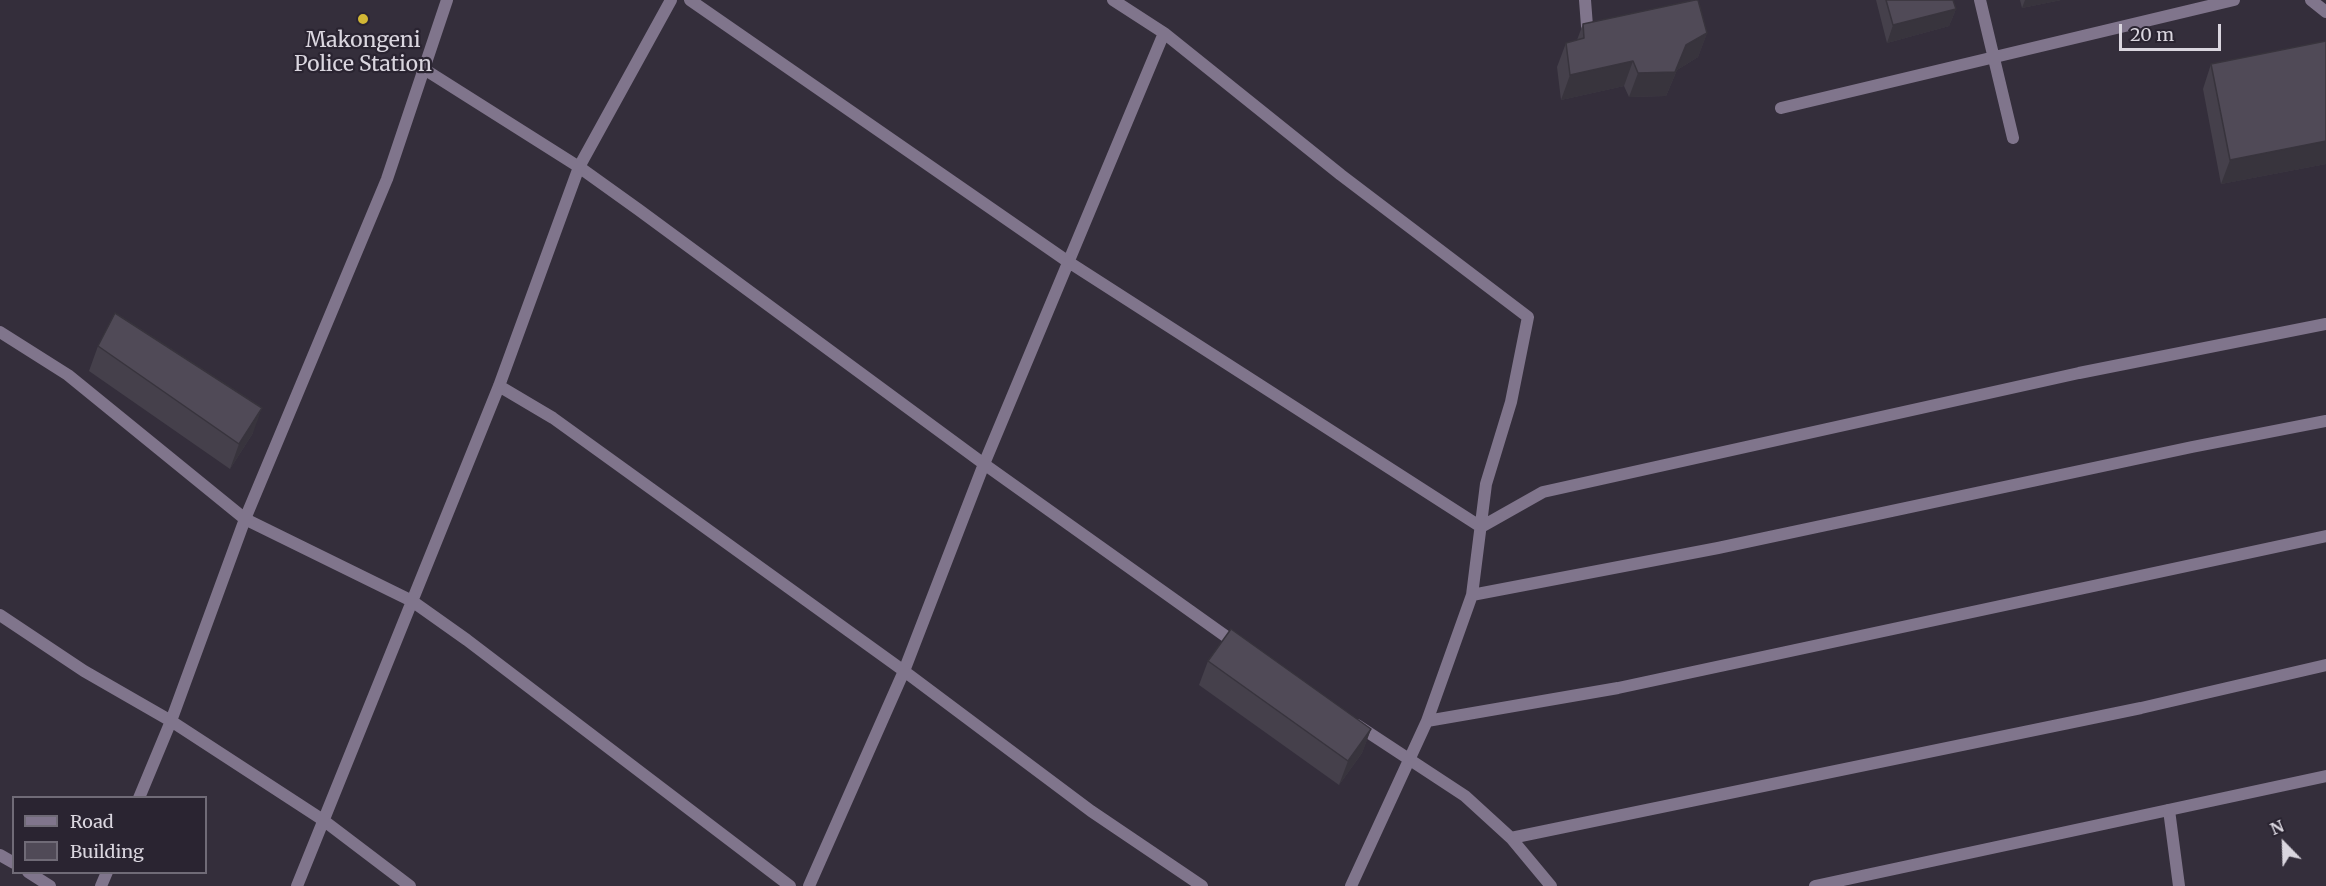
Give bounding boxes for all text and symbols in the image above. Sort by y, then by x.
marker: Makongeni Police Station [356,12,370,26]
scale bar [2122,12,2224,50]
text: 20 m [2130,23,2174,46]
place label: Makongeni Police Station [294,28,432,78]
legend [12,796,207,874]
text: Road [70,810,114,833]
north arrow [2254,814,2314,874]
text: N [2267,816,2287,839]
text: Building [70,840,144,863]

